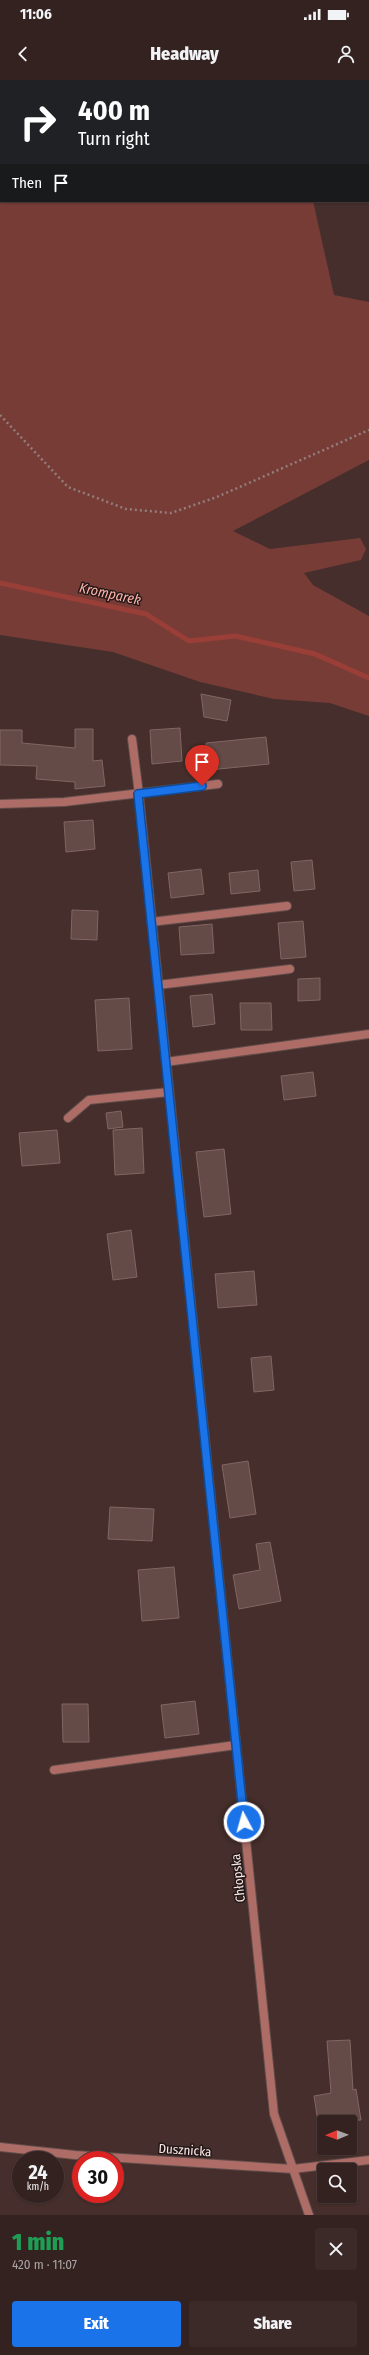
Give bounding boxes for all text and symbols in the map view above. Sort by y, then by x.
text: 11:06 [20,5,52,23]
icon: back [12,43,34,65]
text: Headway [150,43,219,65]
icon: person [335,43,357,65]
text: 400 m [78,94,150,127]
icon: right [12,96,64,148]
text: Turn right [78,128,150,150]
icon: arrive [50,172,72,194]
text: Then [12,174,42,192]
water label: Kromparek [78,579,142,609]
pin [185,745,219,786]
icon: arrive [191,751,213,773]
position arrow [223,1801,265,1843]
street label: Chłopska [228,1853,248,1903]
north arrow [317,2115,357,2155]
map controls [317,2115,357,2203]
street label: Dusznicka [158,2141,212,2159]
speed limit sign: 30 [72,2151,124,2203]
text: 24 [28,2160,48,2184]
button: search [317,2163,357,2203]
text: km/h [27,2181,49,2193]
text: 1 min [12,2228,64,2256]
button: close [315,2228,357,2270]
text: 420 m · 11:07 [12,2257,77,2272]
button: Exit [12,2301,181,2347]
button: Share [189,2301,357,2347]

